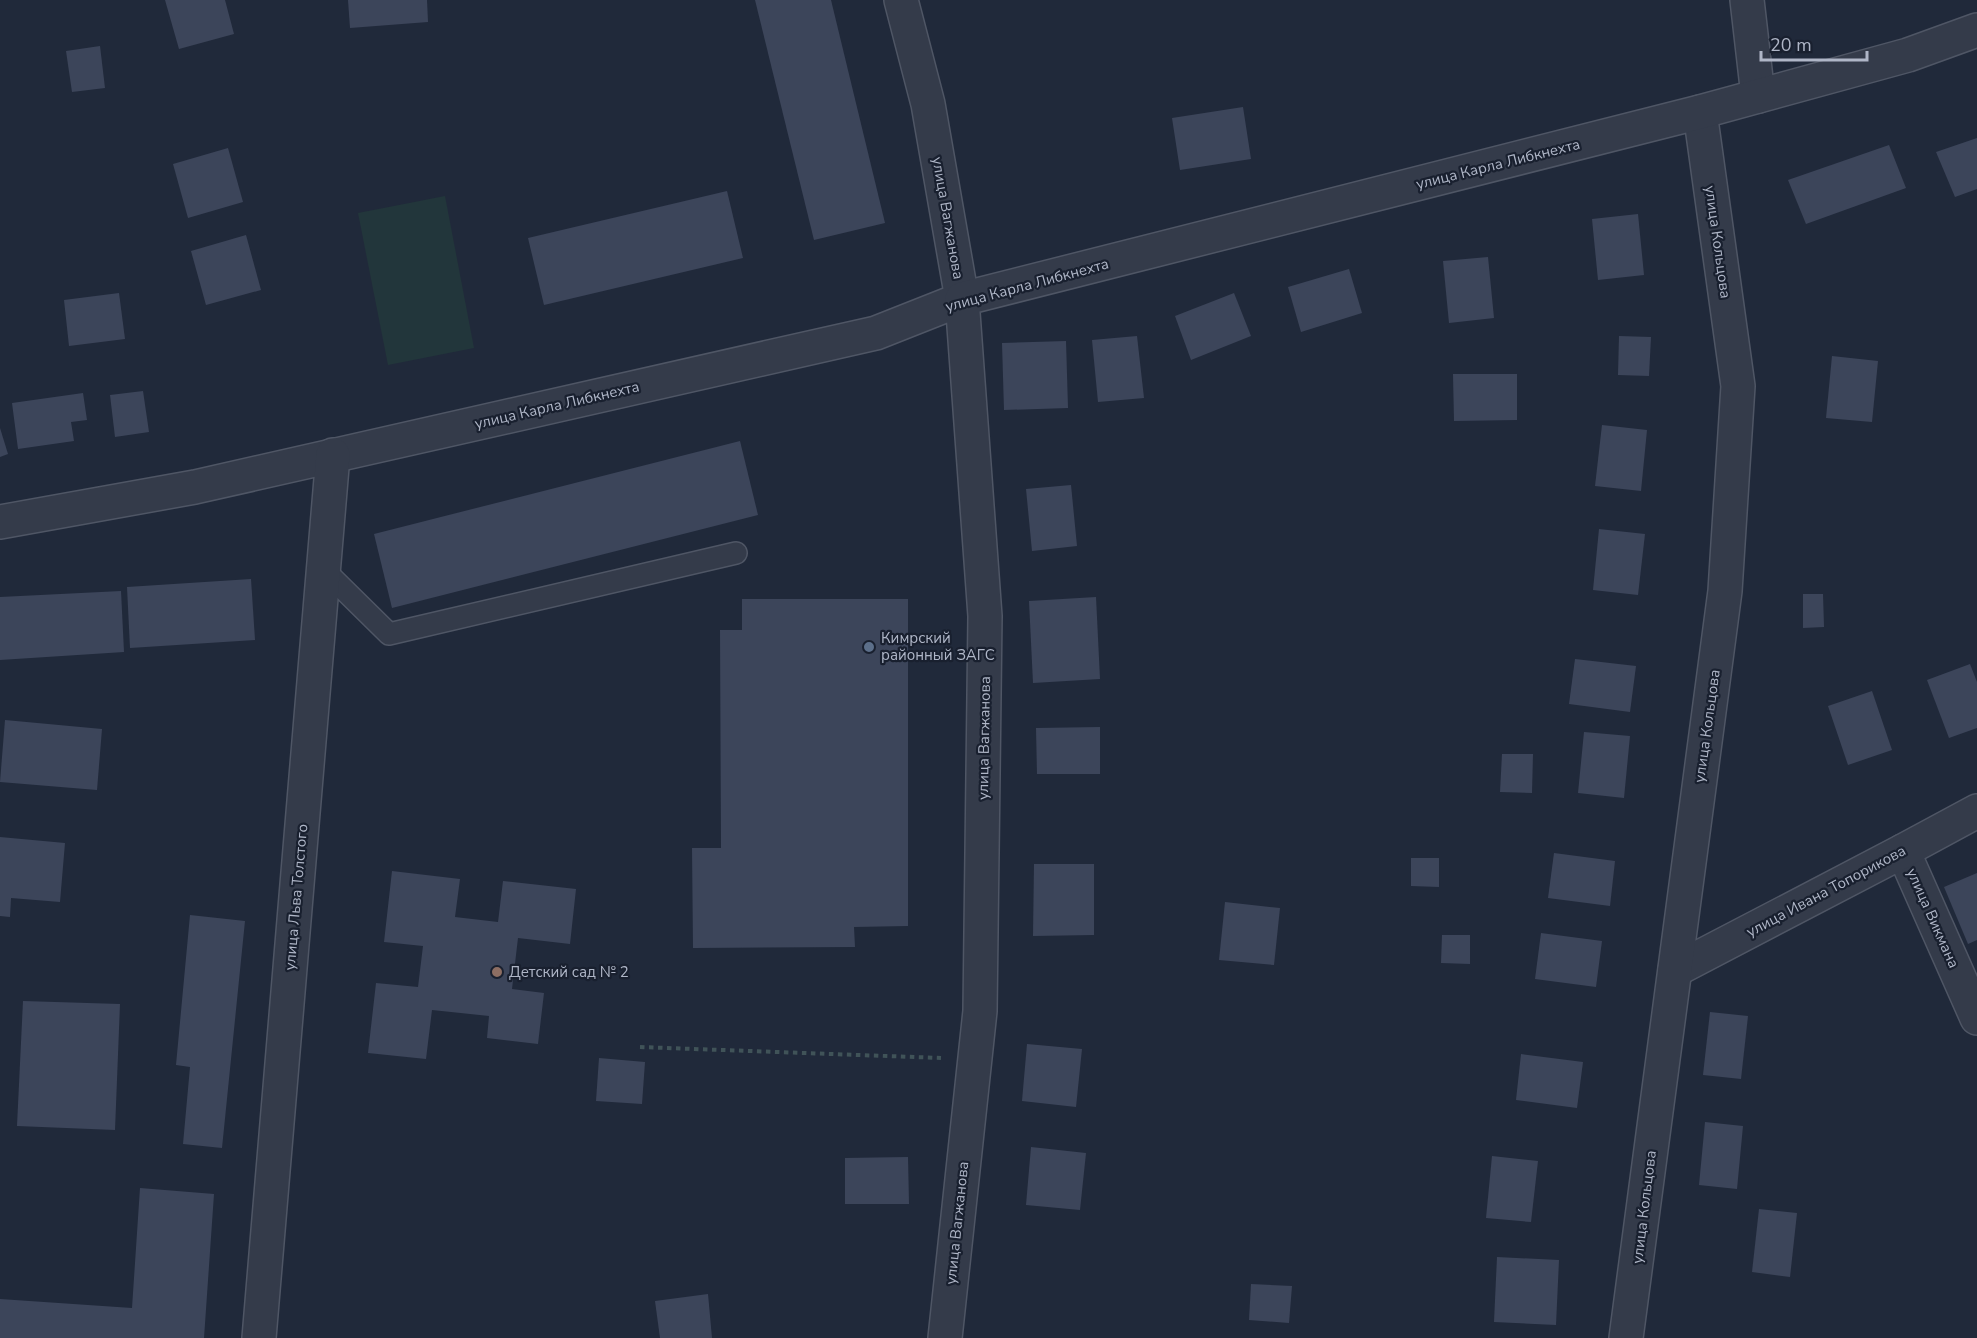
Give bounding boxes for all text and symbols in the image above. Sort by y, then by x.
scale bar [1761,24,1868,62]
text: 20 m [1770,33,1812,57]
street label: улица Карла Либкнехта [1414,134,1582,194]
street label: улица Вагжанова [927,155,969,281]
street label: улица Кольцова [1700,184,1736,300]
street label: улица Карла Либкнехта [943,254,1111,316]
street label: улица Карла Либкнехта [473,376,641,434]
place label: Кимрский районный ЗАГС [881,628,995,665]
marker: Кимрский районный ЗАГС [862,640,876,654]
street label: улица Кольцова [1689,668,1725,784]
street label: улица Вагжанова [973,676,995,800]
street label: улица Льва Толстого [280,823,312,971]
street label: улица Ивана Топорикова [1743,840,1909,942]
street label: улица Викмана [1902,865,1964,971]
place label: Детский сад № 2 [509,962,629,982]
marker: Детский сад № 2 [490,965,504,979]
street label: улица Кольцова [1627,1149,1661,1265]
street label: улица Вагжанова [941,1160,973,1286]

